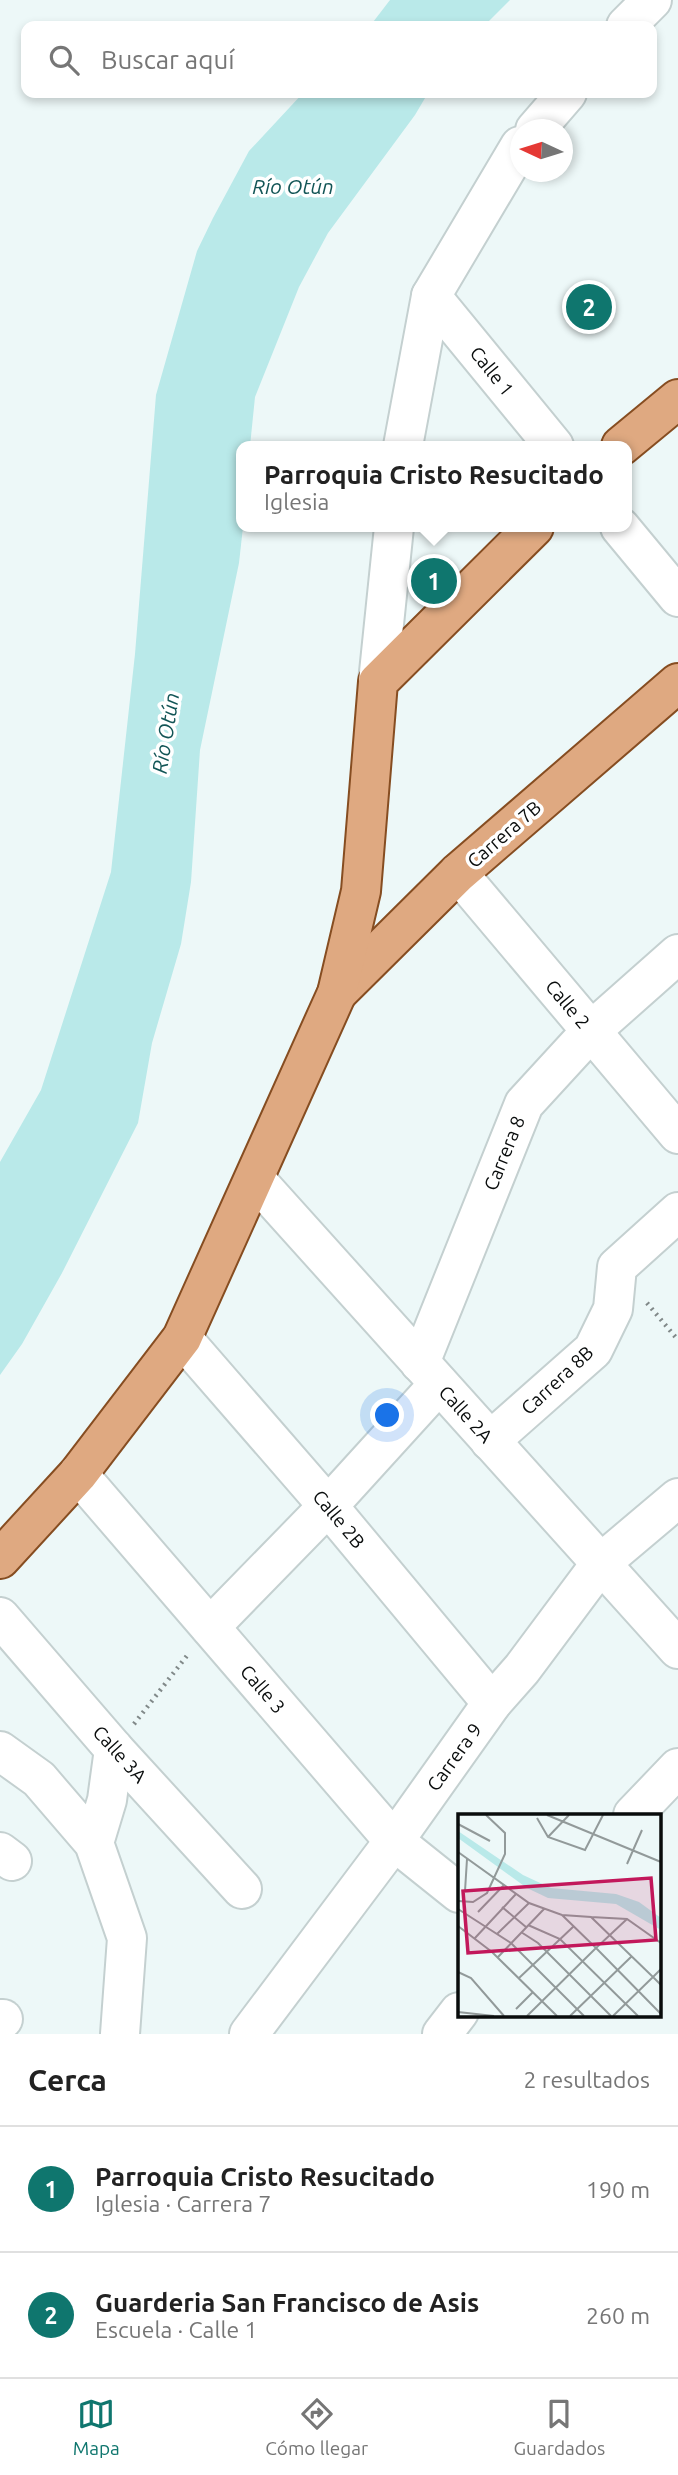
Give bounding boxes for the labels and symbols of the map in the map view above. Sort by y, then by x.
north arrow [510,119,573,182]
water label: Río Otún [252,174,334,198]
pin: 2 [566,281,612,333]
street label: Calle 1 [466,342,518,400]
pin: 1 [411,555,457,607]
water label: Río Otún [147,691,183,775]
street label: Carrera 7B [463,796,545,872]
street label: Calle 2 [541,975,595,1033]
street label: Carrera 8 [479,1113,529,1193]
street label: Carrera 8B [516,1341,598,1419]
street label: Calle 2A [435,1381,498,1448]
your location [370,1398,404,1432]
street label: Calle 2B [308,1485,370,1553]
street label: Calle 3 [236,1660,290,1718]
street label: Carrera 9 [422,1719,486,1795]
street label: Calle 3A [89,1721,152,1788]
inset map [458,1814,660,2016]

